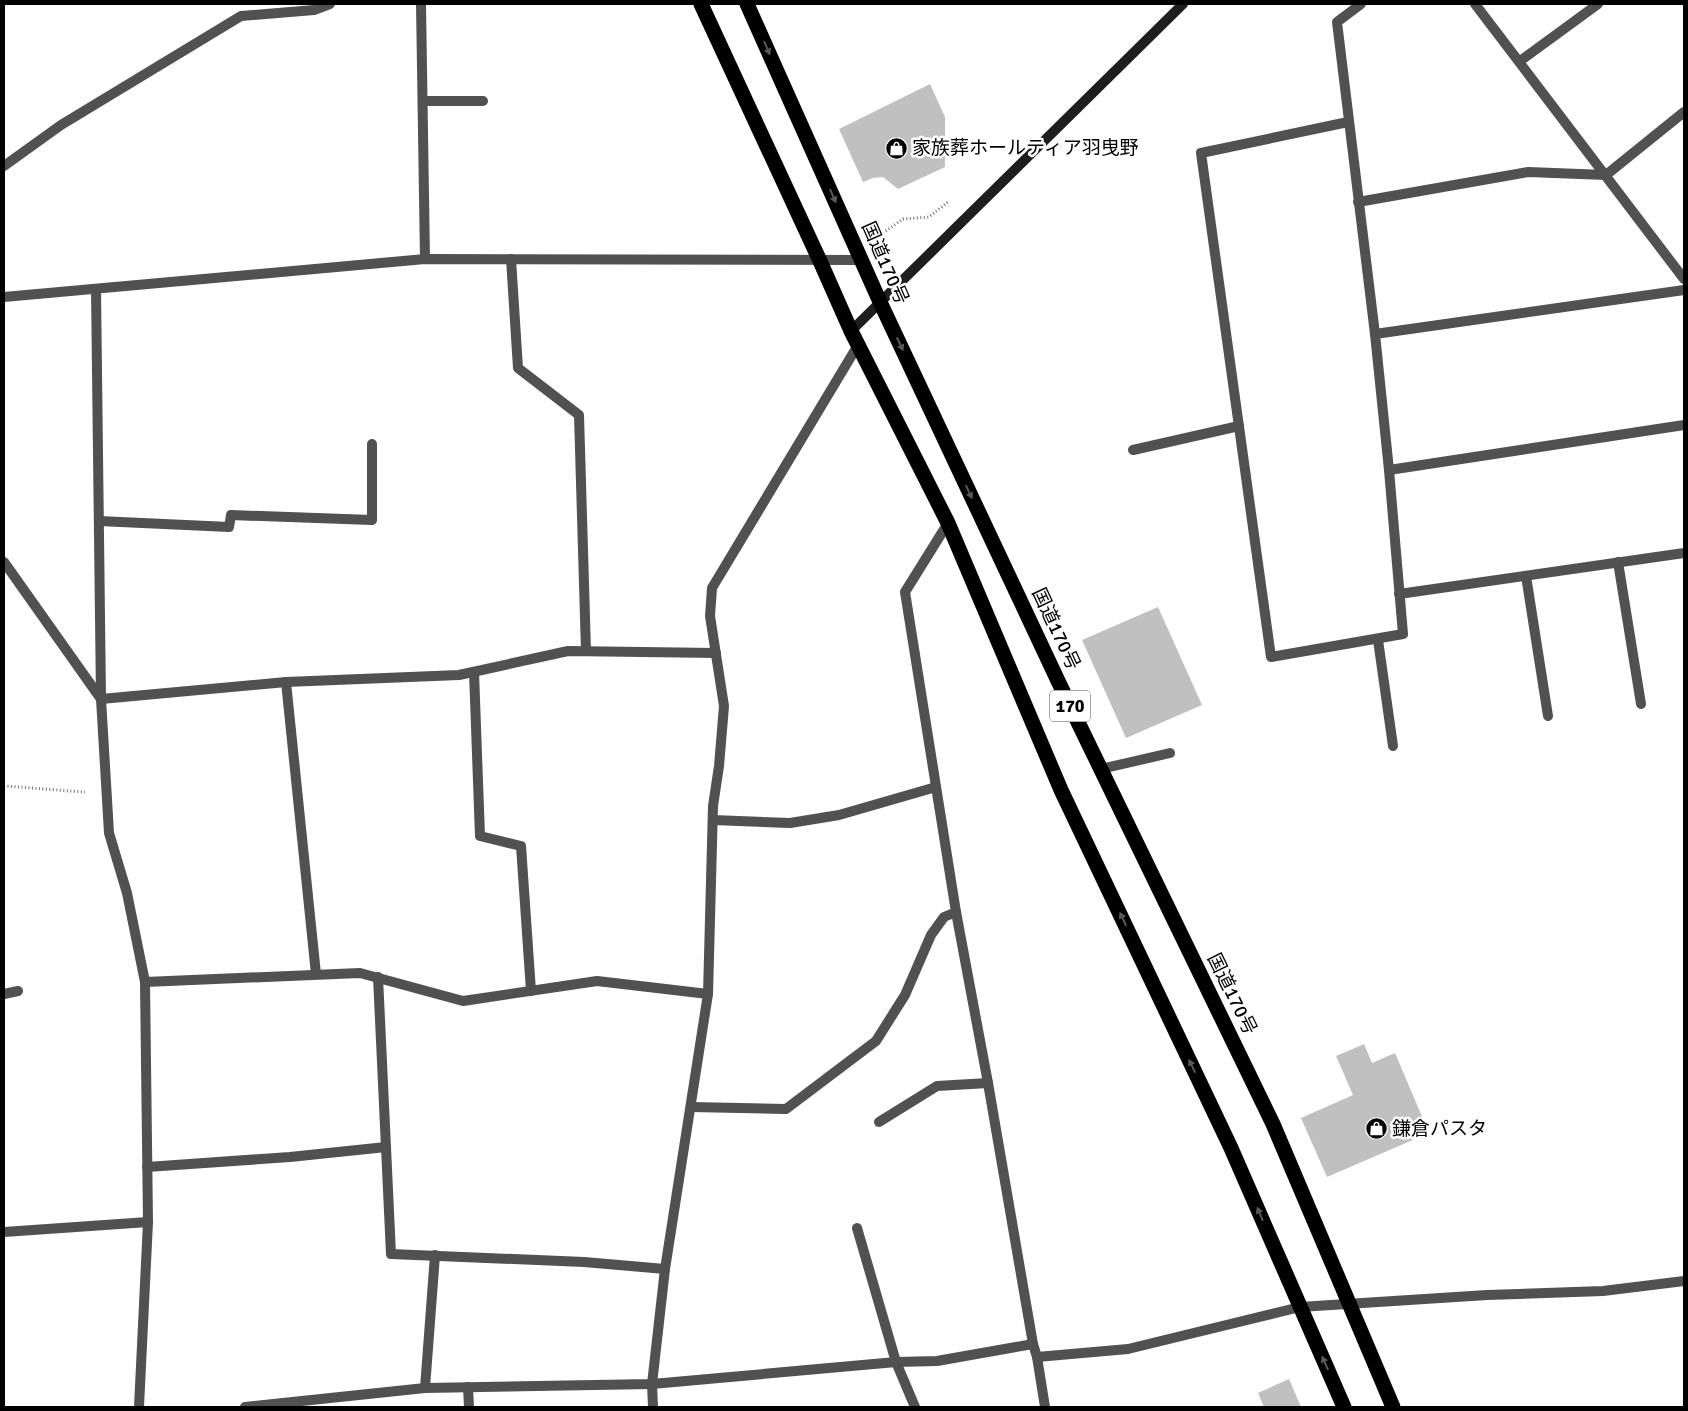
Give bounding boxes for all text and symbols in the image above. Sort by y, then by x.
one-way arrow [763,41,771,55]
shop icon: 家族葬ホールティア羽曳野 [884,136,908,160]
place label: 家族葬ホールティア羽曳野 [912,136,1139,160]
one-way arrow [830,189,838,203]
street label: 国道170号 [856,218,914,308]
one-way arrow [896,337,905,352]
one-way arrow [965,485,973,499]
street label: 国道170号 [1027,584,1085,674]
road number: 170 [1050,690,1090,721]
one-way arrow [1118,912,1126,926]
street label: 国道170号 [1202,949,1262,1039]
one-way arrow [1188,1059,1196,1073]
shop icon: 鎌倉パスタ [1364,1117,1388,1141]
place label: 鎌倉パスタ [1392,1117,1487,1141]
one-way arrow [1255,1207,1263,1221]
one-way arrow [1320,1356,1328,1370]

